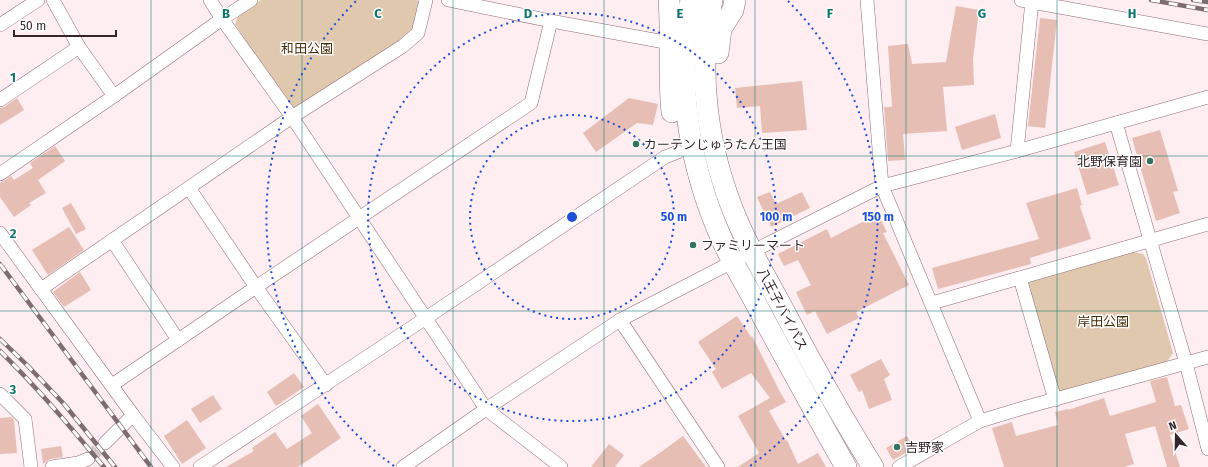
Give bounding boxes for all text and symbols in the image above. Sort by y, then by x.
text: B [222,6,230,21]
text: C [374,6,382,21]
text: D [524,6,533,21]
text: E [677,6,684,21]
text: F [827,6,834,21]
text: G [978,6,986,21]
text: H [1128,6,1136,21]
scale bar [14,12,116,38]
text: 50 m [20,19,46,33]
park label: 和田公園 [281,41,333,56]
text: 1 [10,70,16,85]
place label: カーテンじゅうたん王国 [644,137,787,152]
marker: カーテンじゅうたん王国 [631,139,641,149]
place label: 北野保育園 [1077,154,1142,169]
marker: 北野保育園 [1145,156,1155,166]
centre of rings [565,210,579,224]
text: 50 m [661,210,687,224]
text: 100 m [760,210,792,224]
text: 150 m [862,210,894,224]
text: 2 [10,226,17,241]
place label: ファミリーマート [701,238,805,253]
marker: ファミリーマート [688,240,698,250]
street label: 八王子バイパス [755,266,810,353]
park label: 岸田公園 [1077,314,1129,329]
text: 3 [9,382,17,397]
north arrow [1156,415,1196,455]
text: N [1167,419,1178,433]
place label: 吉野家 [905,440,944,455]
marker: 吉野家 [892,442,902,452]

